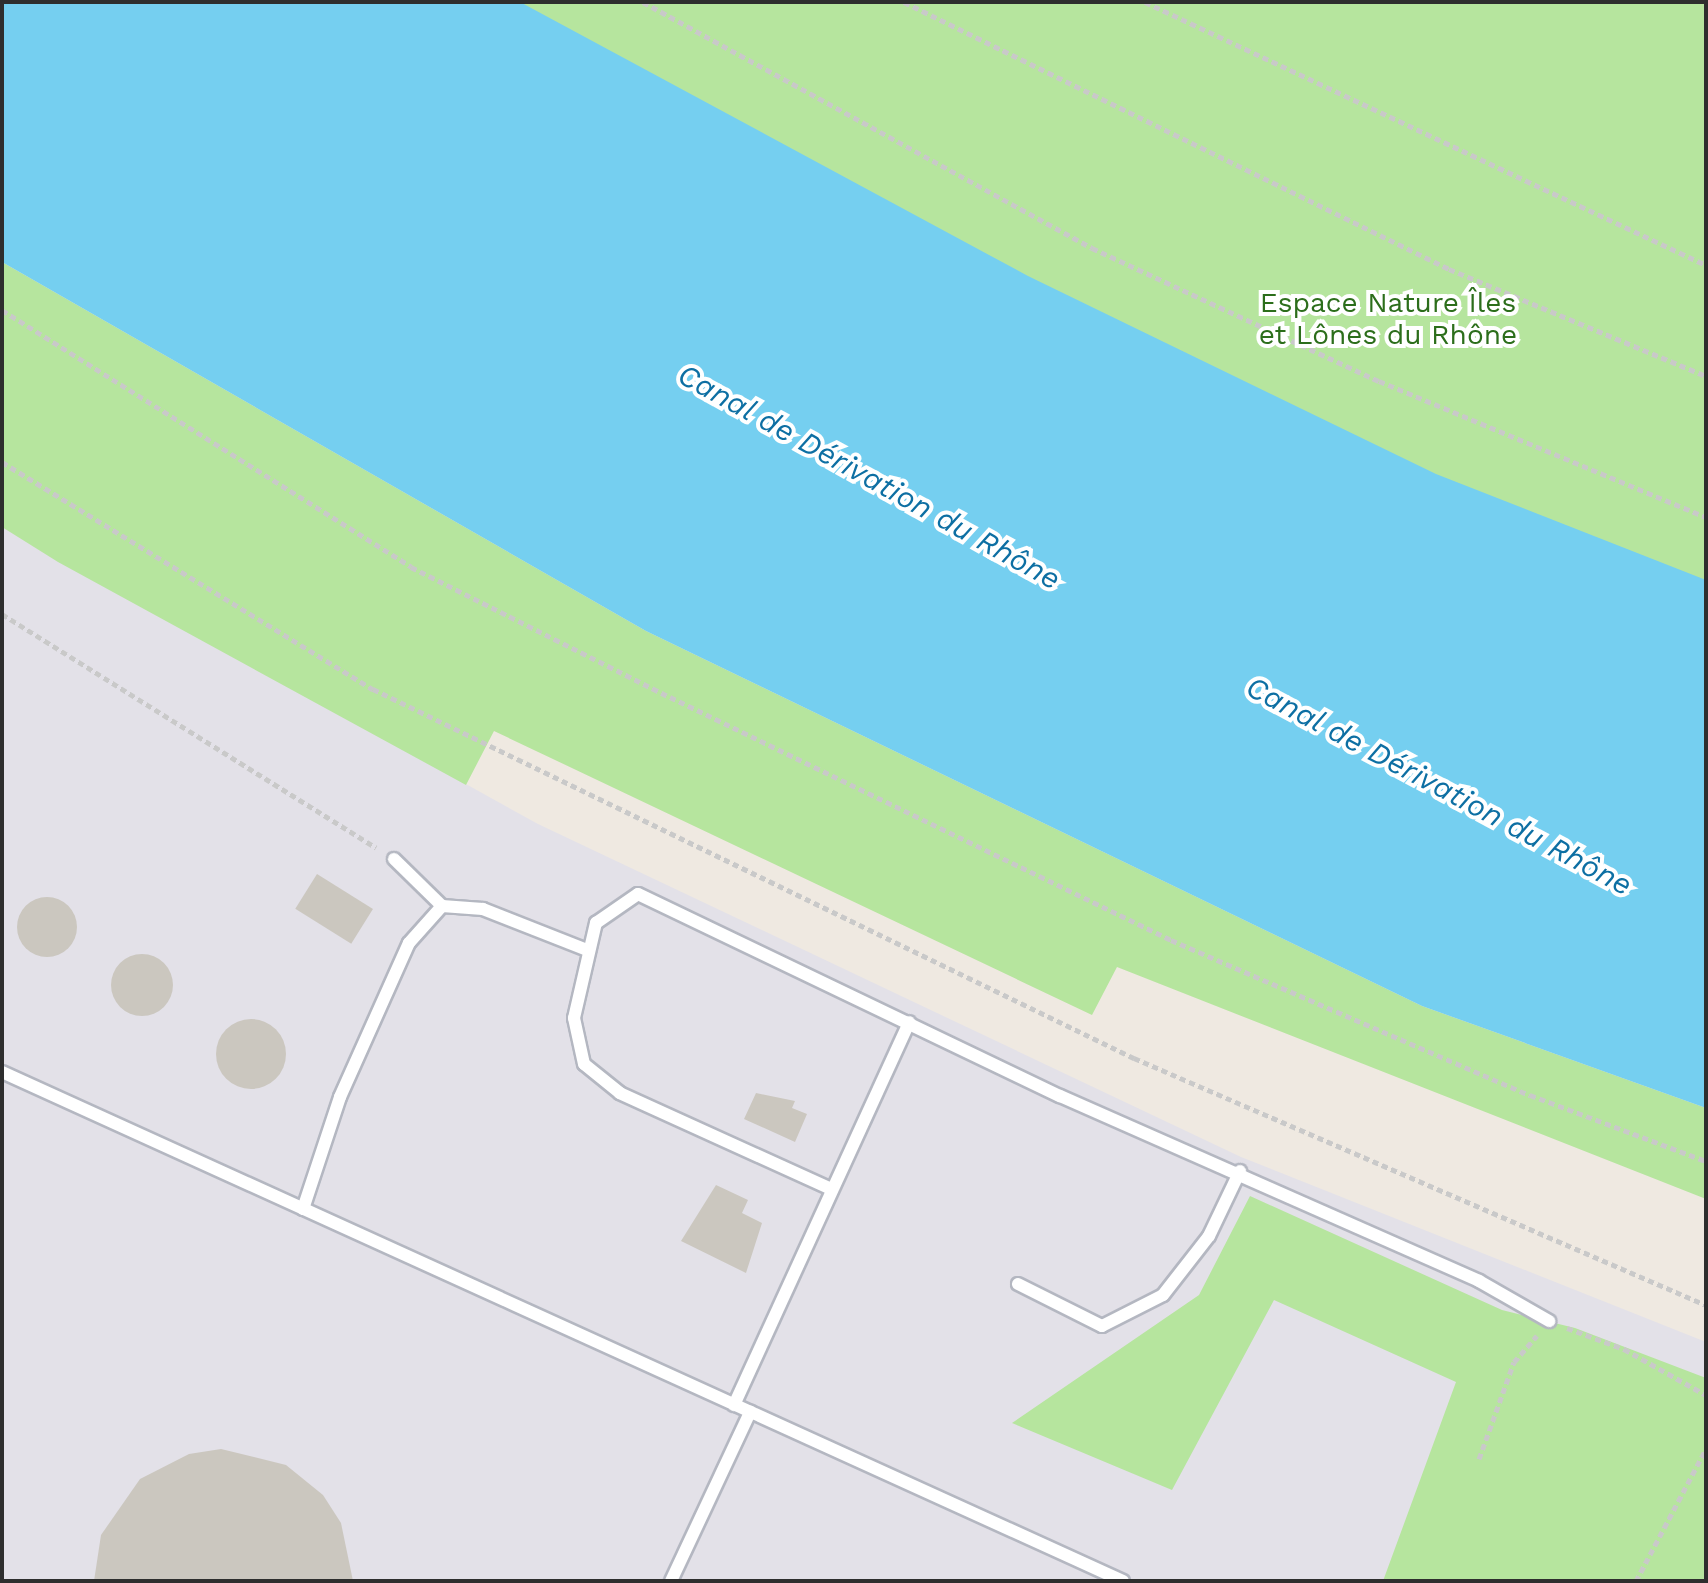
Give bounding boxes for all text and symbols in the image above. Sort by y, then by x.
park label: Espace Nature Îles et Lônes du Rhône [1259,286,1517,352]
water label: Canal de Dérivation du Rhône [671,356,1067,598]
water label: Canal de Dérivation du Rhône [1239,668,1639,904]

